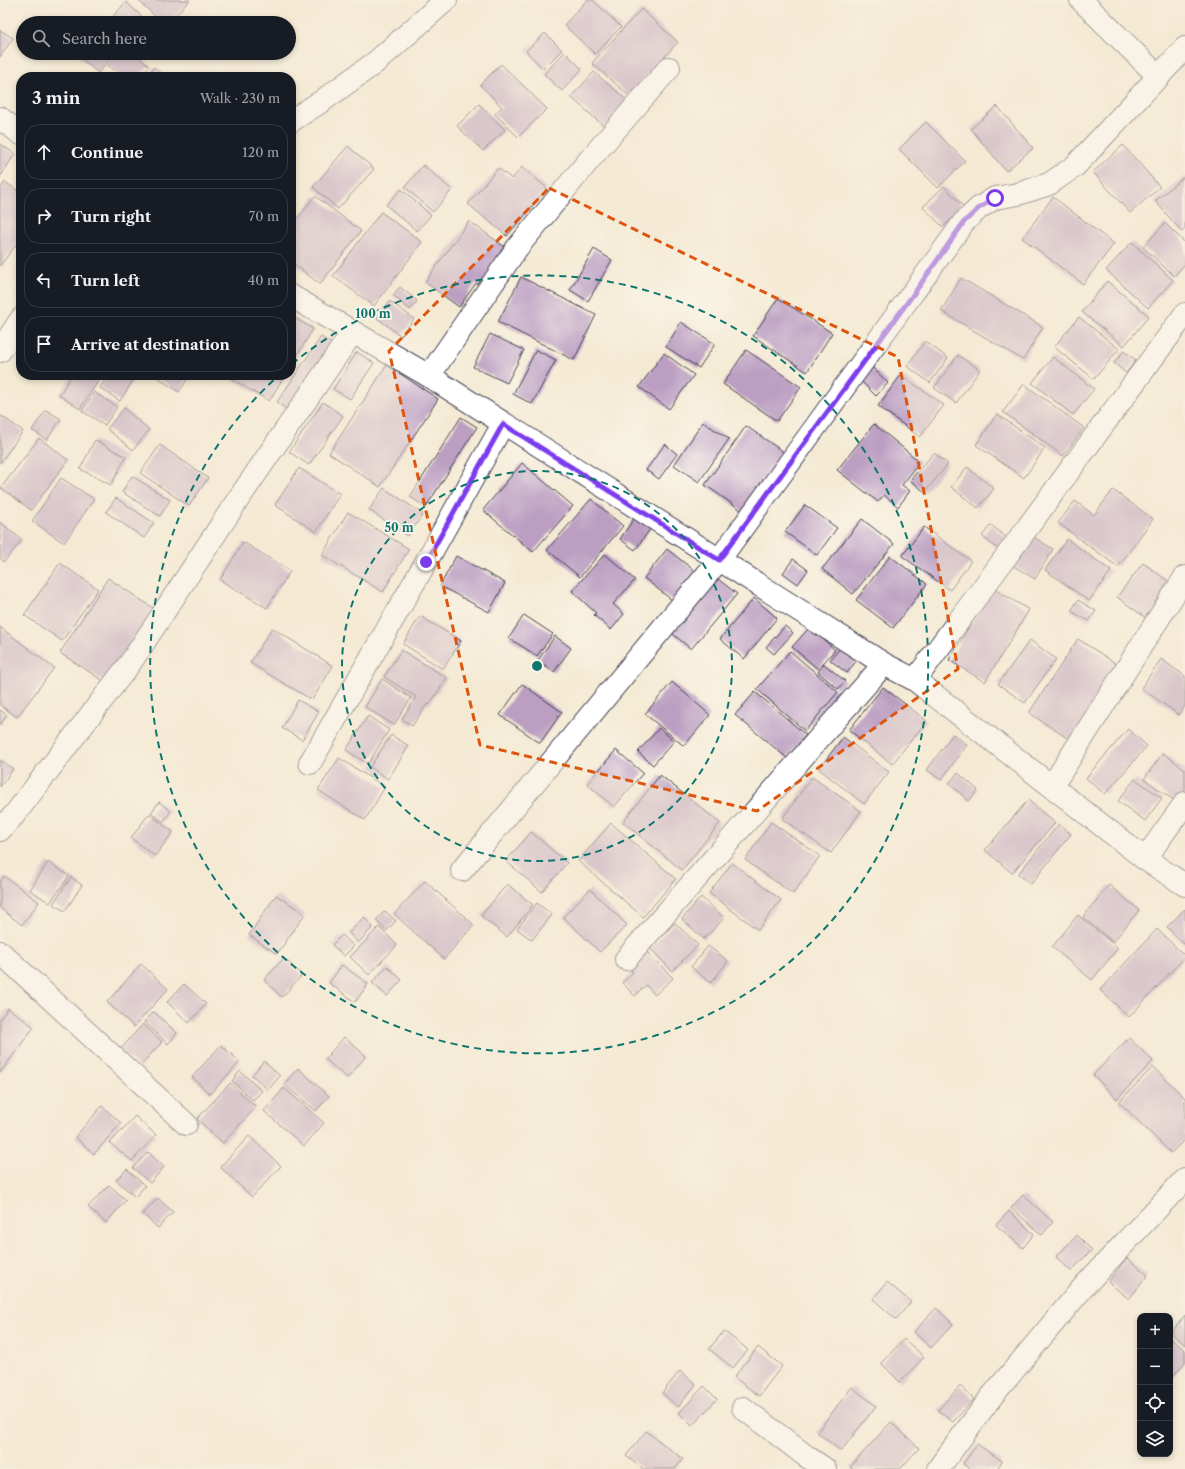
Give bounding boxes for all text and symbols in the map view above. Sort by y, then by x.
search box [16,16,296,60]
icon: search [30,27,52,49]
text: Search here [62,29,147,48]
text: 3 min [32,88,81,108]
text: Walk · 230 m [200,90,280,106]
icon: ahead [33,141,55,163]
text: Continue [71,143,143,162]
text: 120 m [242,144,279,160]
route start [986,189,1004,207]
icon: right [33,205,55,227]
text: Turn right [71,207,151,226]
text: 70 m [249,208,279,224]
icon: left [33,269,55,291]
text: Turn left [71,271,140,290]
text: 40 m [248,272,279,288]
text: 100 m [355,306,391,321]
icon: arrive [33,333,55,355]
text: Arrive at destination [71,335,230,354]
text: 50 m [384,520,414,535]
route end [417,553,435,571]
centre of rings [530,659,544,673]
map controls [1137,1313,1173,1457]
button: + [1137,1313,1173,1349]
button: − [1137,1349,1173,1385]
button: locate [1137,1385,1173,1421]
button: layers [1137,1421,1173,1457]

